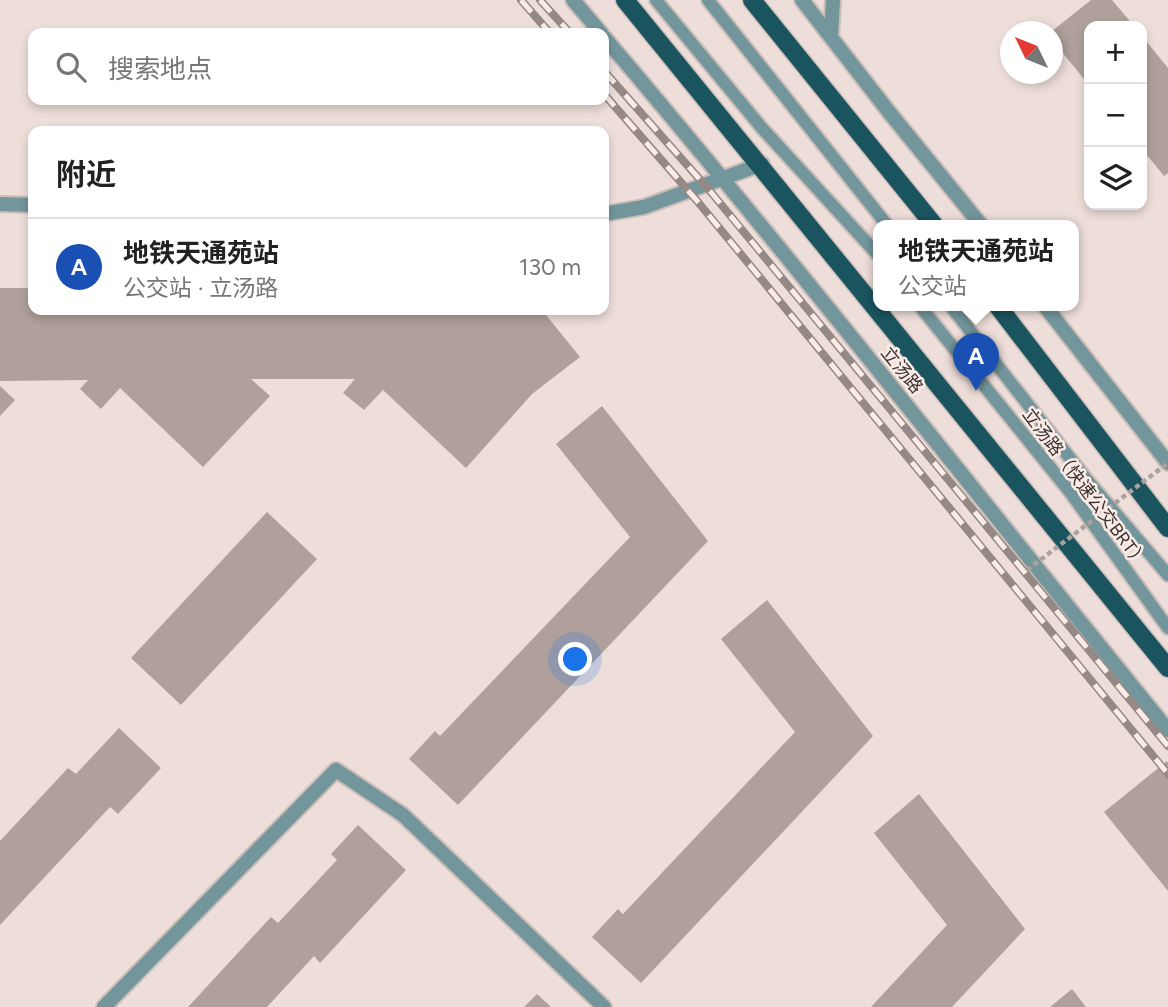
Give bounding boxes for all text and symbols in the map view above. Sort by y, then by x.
north arrow [1000,21,1063,84]
map controls [1084,21,1147,210]
button: + [1084,21,1147,84]
search box [28,28,609,105]
icon: search [52,48,90,86]
text: 搜索地点 [108,53,212,85]
button: − [1084,84,1147,147]
button: layers [1084,147,1147,210]
text: 附近 [56,156,116,193]
popup [873,220,1079,311]
text: 地铁天通苑站 [898,235,1054,267]
text: 地铁天通苑站 [123,237,279,269]
text: A [71,253,87,281]
text: 130 m [519,253,581,281]
text: 公交站 [898,272,967,300]
text: 公交站 · 立汤路 [123,274,278,302]
pin: A [953,333,999,391]
street label: 立汤路 [876,342,928,398]
street label: 立汤路（快速公交BRT） [1018,404,1152,572]
your location [558,642,592,676]

